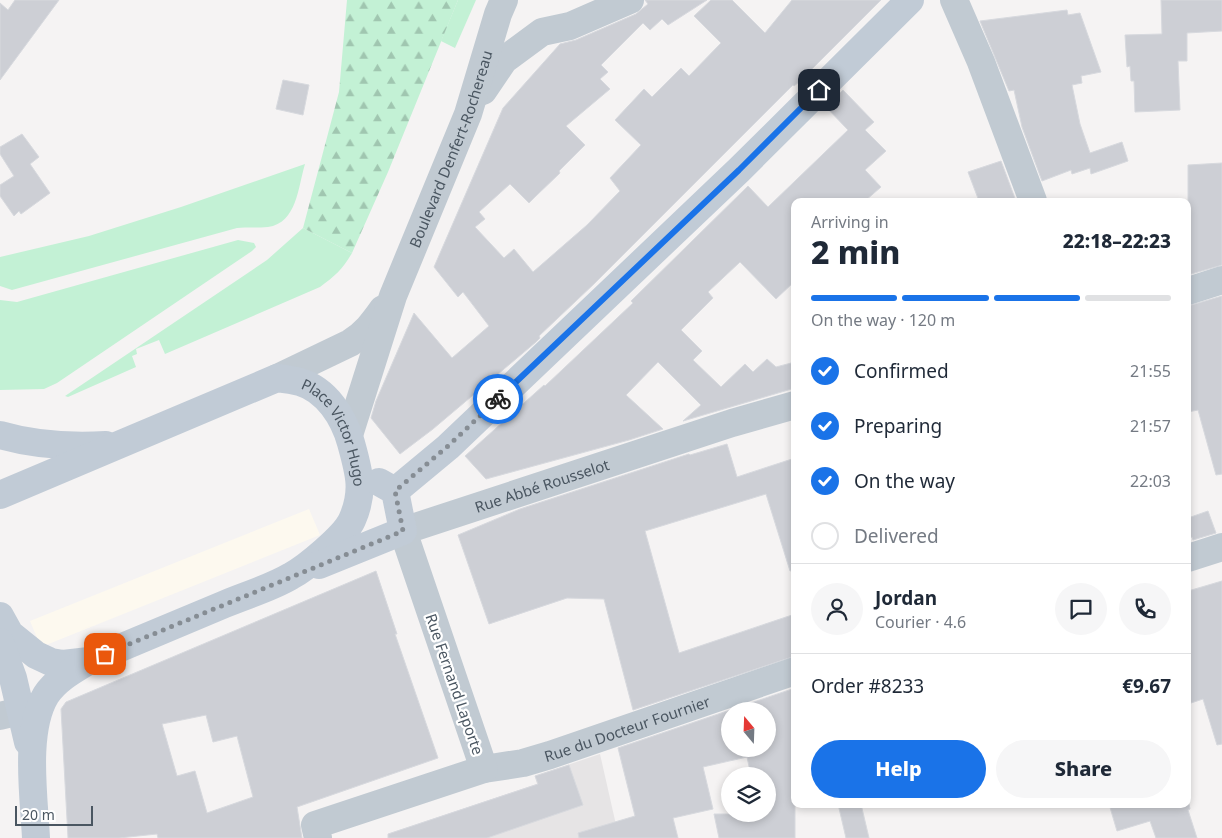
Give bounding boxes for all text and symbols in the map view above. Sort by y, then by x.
street label: Boulevard Denfert-Rochereau [404,48,497,250]
pin [798,69,840,111]
icon: home [805,76,833,104]
text: Arriving in [811,211,889,233]
text: 22:18–22:23 [1063,228,1171,254]
text: 2 min [811,230,900,273]
text: On the way · 120 m [811,309,955,331]
icon: check [811,357,839,385]
text: Confirmed [854,358,949,384]
text: 21:55 [1130,360,1171,382]
street label: Place Victor Hugo [299,374,370,487]
courier [473,374,523,424]
icon: bike [484,385,512,413]
icon: check [811,412,839,440]
text: Preparing [854,413,942,439]
text: 21:57 [1130,415,1171,437]
street label: Rue Abbé Rousselot [472,454,612,517]
icon: check [811,467,839,495]
text: On the way [854,468,955,494]
text: 22:03 [1130,470,1171,492]
text: Delivered [854,523,939,549]
button: person [811,583,863,635]
button: chat [1055,583,1107,635]
button: phone [1119,583,1171,635]
text: Jordan [875,585,937,611]
street label: Rue Fernand Laporte [421,611,489,757]
text: Courier · 4.6 [875,611,966,633]
pin [84,633,126,675]
icon: bag [91,640,119,668]
text: Order #8233 [811,673,924,699]
text: €9.67 [1122,673,1171,699]
street label: Rue du Docteur Fournier [542,691,713,766]
north arrow [721,702,776,758]
map controls [721,702,776,822]
button: Help [811,740,986,798]
button: Share [996,740,1171,798]
button: layers [721,767,776,822]
scale bar [15,803,92,826]
text: 20 m [22,805,55,824]

